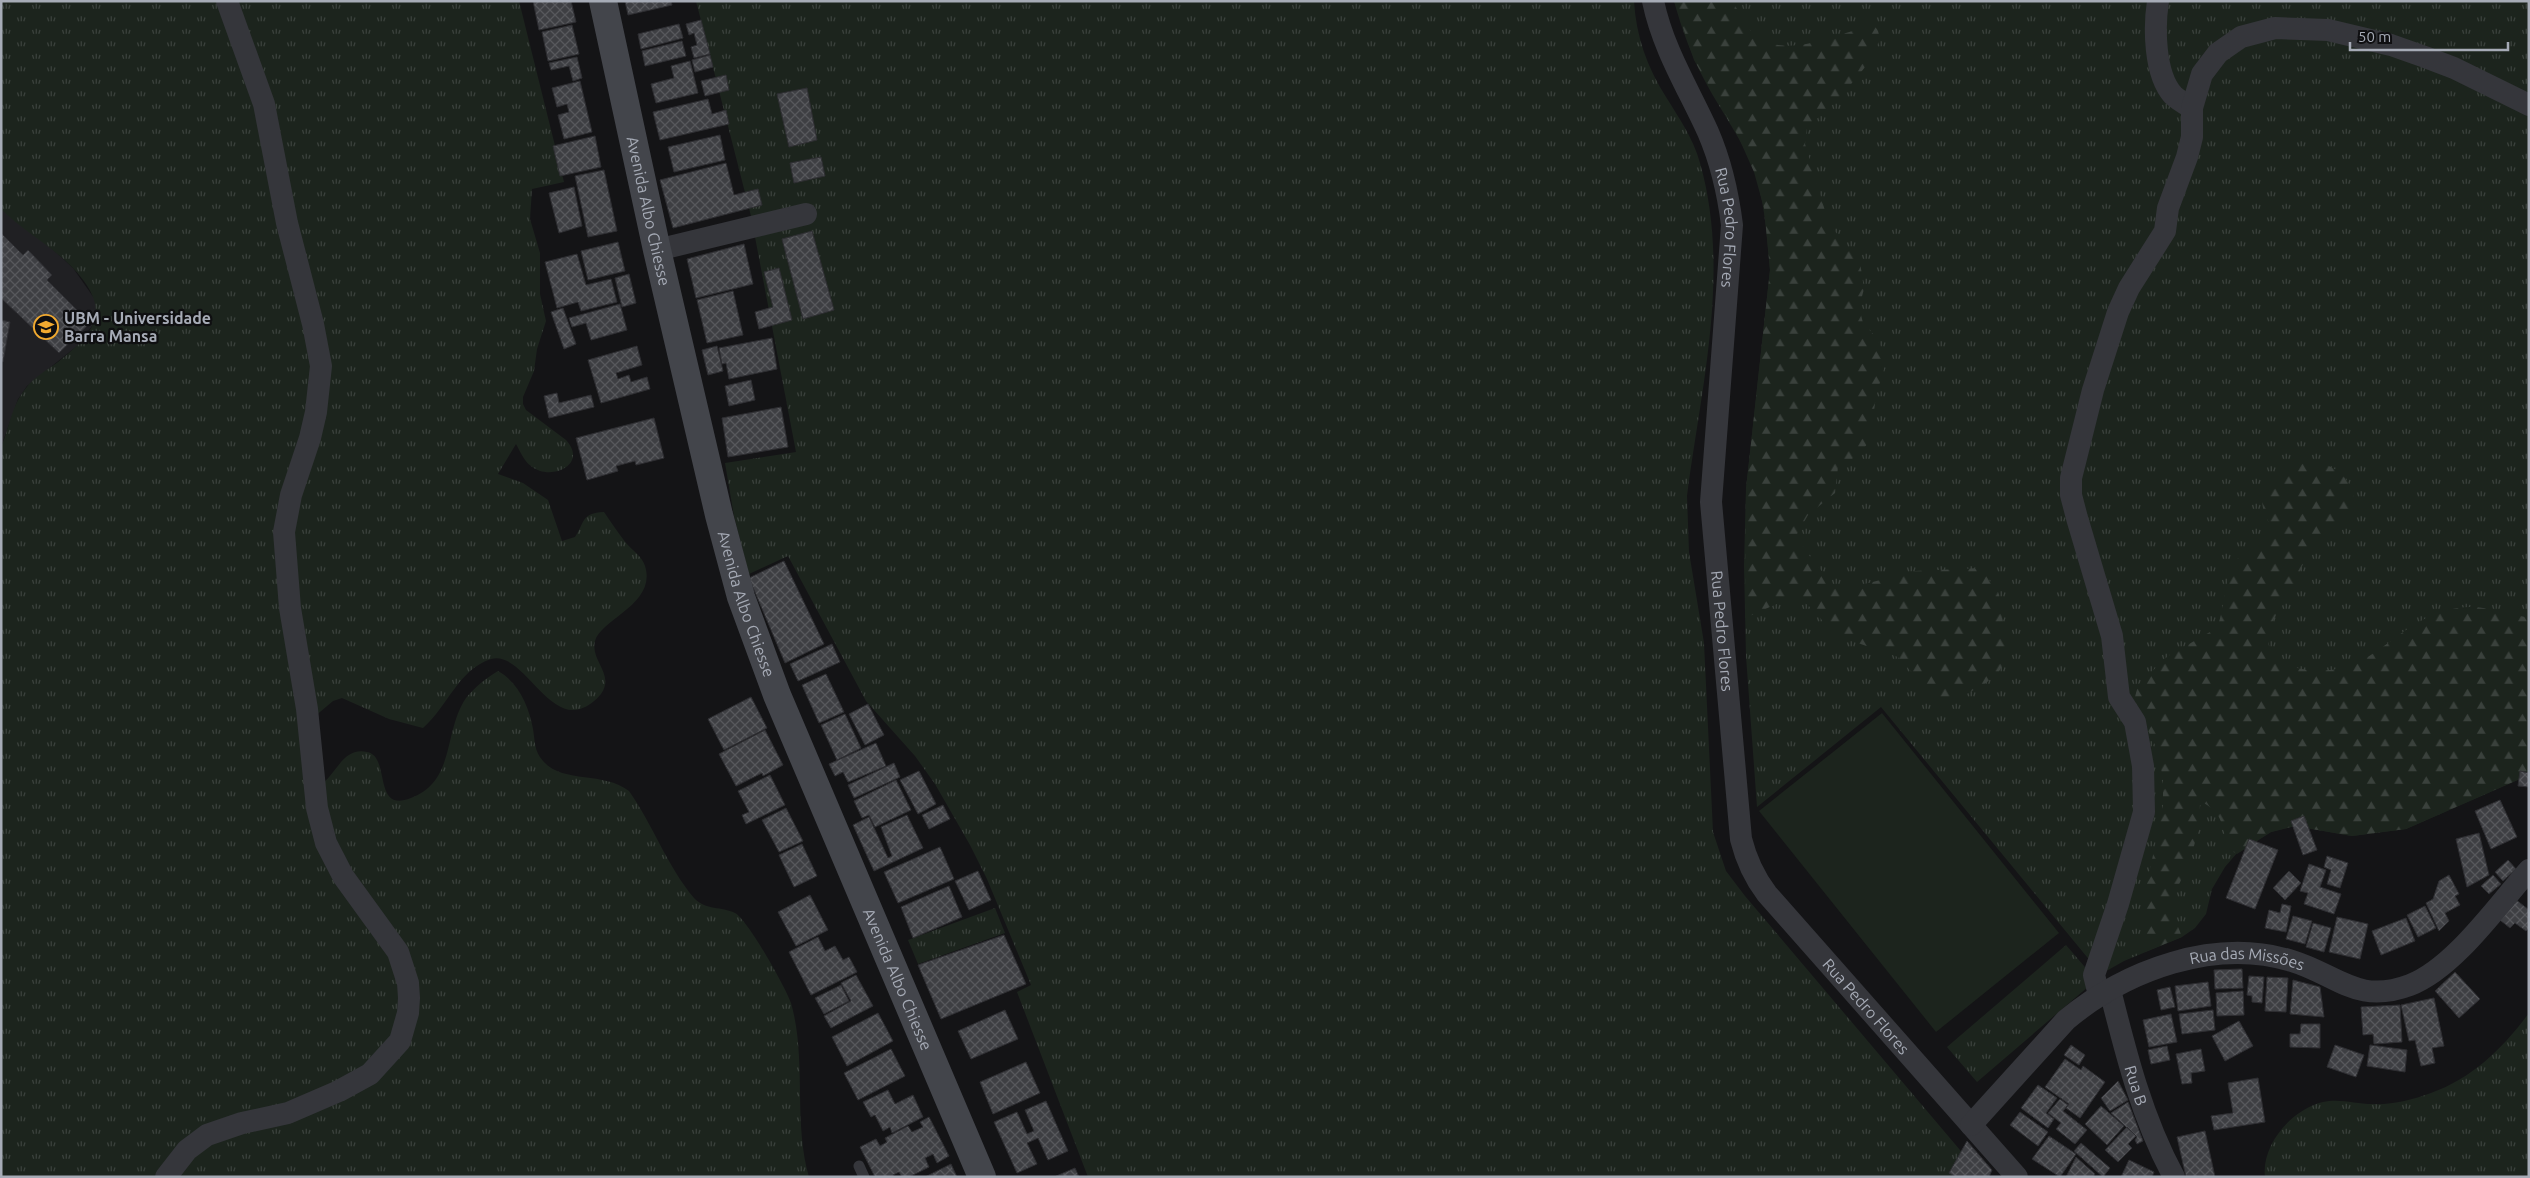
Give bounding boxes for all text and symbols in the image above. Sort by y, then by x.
scale bar [2350,20,2508,52]
text: 50 m [2358,28,2391,45]
street label: Avenida Albo Chiesse [624,135,674,288]
street label: Rua Pedro Flores [1712,165,1741,288]
place label: UBM - Universidade Barra Mansa [64,309,211,345]
school or university icon: UBM - Universidade Barra Mansa [33,314,59,340]
street label: Avenida Albo Chiesse [715,529,779,679]
street label: Rua Pedro Flores [1708,570,1737,692]
street label: Avenida Albo Chiesse [860,905,936,1053]
street label: Rua das Missões [2188,944,2307,974]
street label: Rua Pedro Flores [1819,955,1913,1058]
street label: Rua B [2121,1063,2151,1108]

